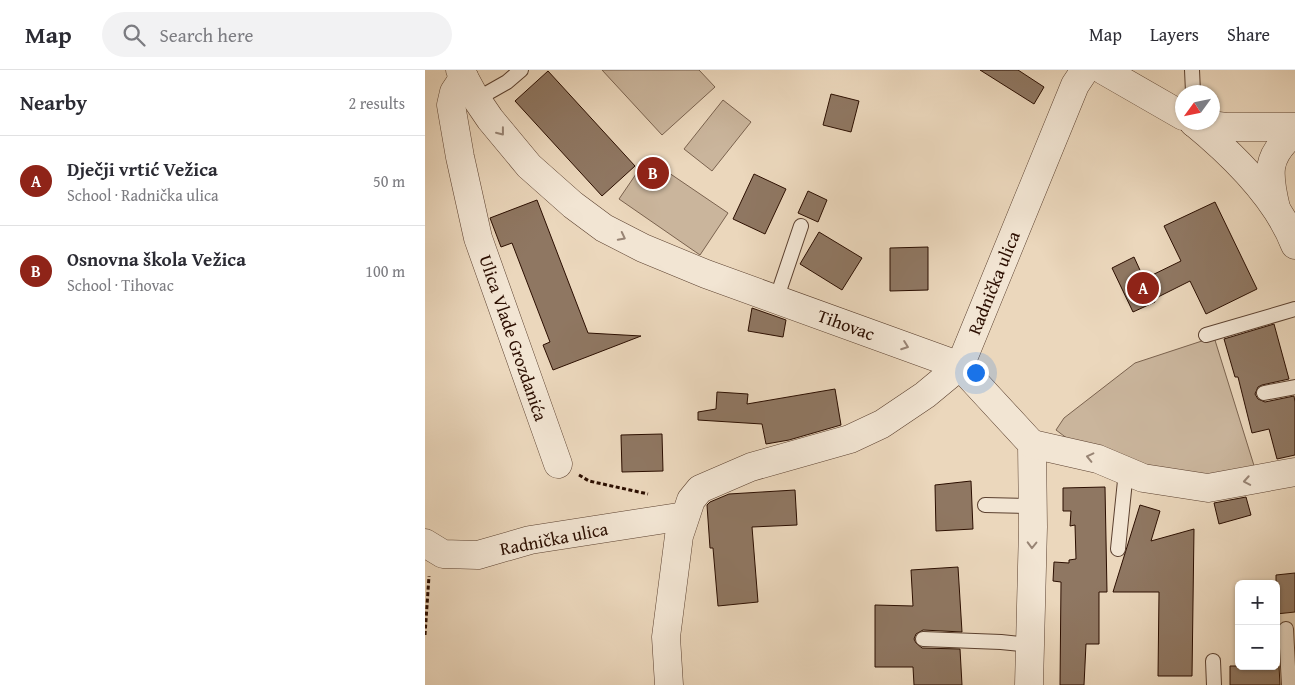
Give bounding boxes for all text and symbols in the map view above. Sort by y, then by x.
search box [102,12,452,57]
text: Map [25,17,72,52]
icon: search [120,21,148,49]
text: Search here [160,21,253,49]
text: Map [1089,21,1122,48]
text: Layers [1150,21,1199,48]
text: Share [1227,21,1270,48]
north arrow [1175,85,1220,130]
text: Nearby [20,87,87,118]
text: 2 results [348,91,405,115]
one-way arrow [495,126,503,135]
pin: B [637,154,669,192]
text: Dječji vrtić Vežica [67,155,218,183]
text: A [31,169,41,193]
text: 50 m [373,169,405,193]
text: School · Radnička ulica [67,183,219,207]
street label: Radnička ulica [960,227,1027,339]
one-way arrow [617,231,626,241]
text: Osnovna škola Vežica [67,245,246,273]
street label: Ulica Vlade Grozdanića [472,251,555,425]
text: B [31,259,41,283]
text: 100 m [365,259,405,283]
pin: A [1127,269,1159,307]
text: School · Tihovac [67,273,174,297]
street label: Tihovac [814,302,879,347]
one-way arrow [900,340,908,350]
your location [963,360,989,386]
one-way arrow [1086,452,1094,463]
one-way arrow [1243,475,1251,485]
street label: Radnička ulica [498,515,611,562]
one-way arrow [1027,541,1038,549]
map controls [1235,580,1280,670]
button: + [1235,580,1280,625]
button: − [1235,625,1280,670]

